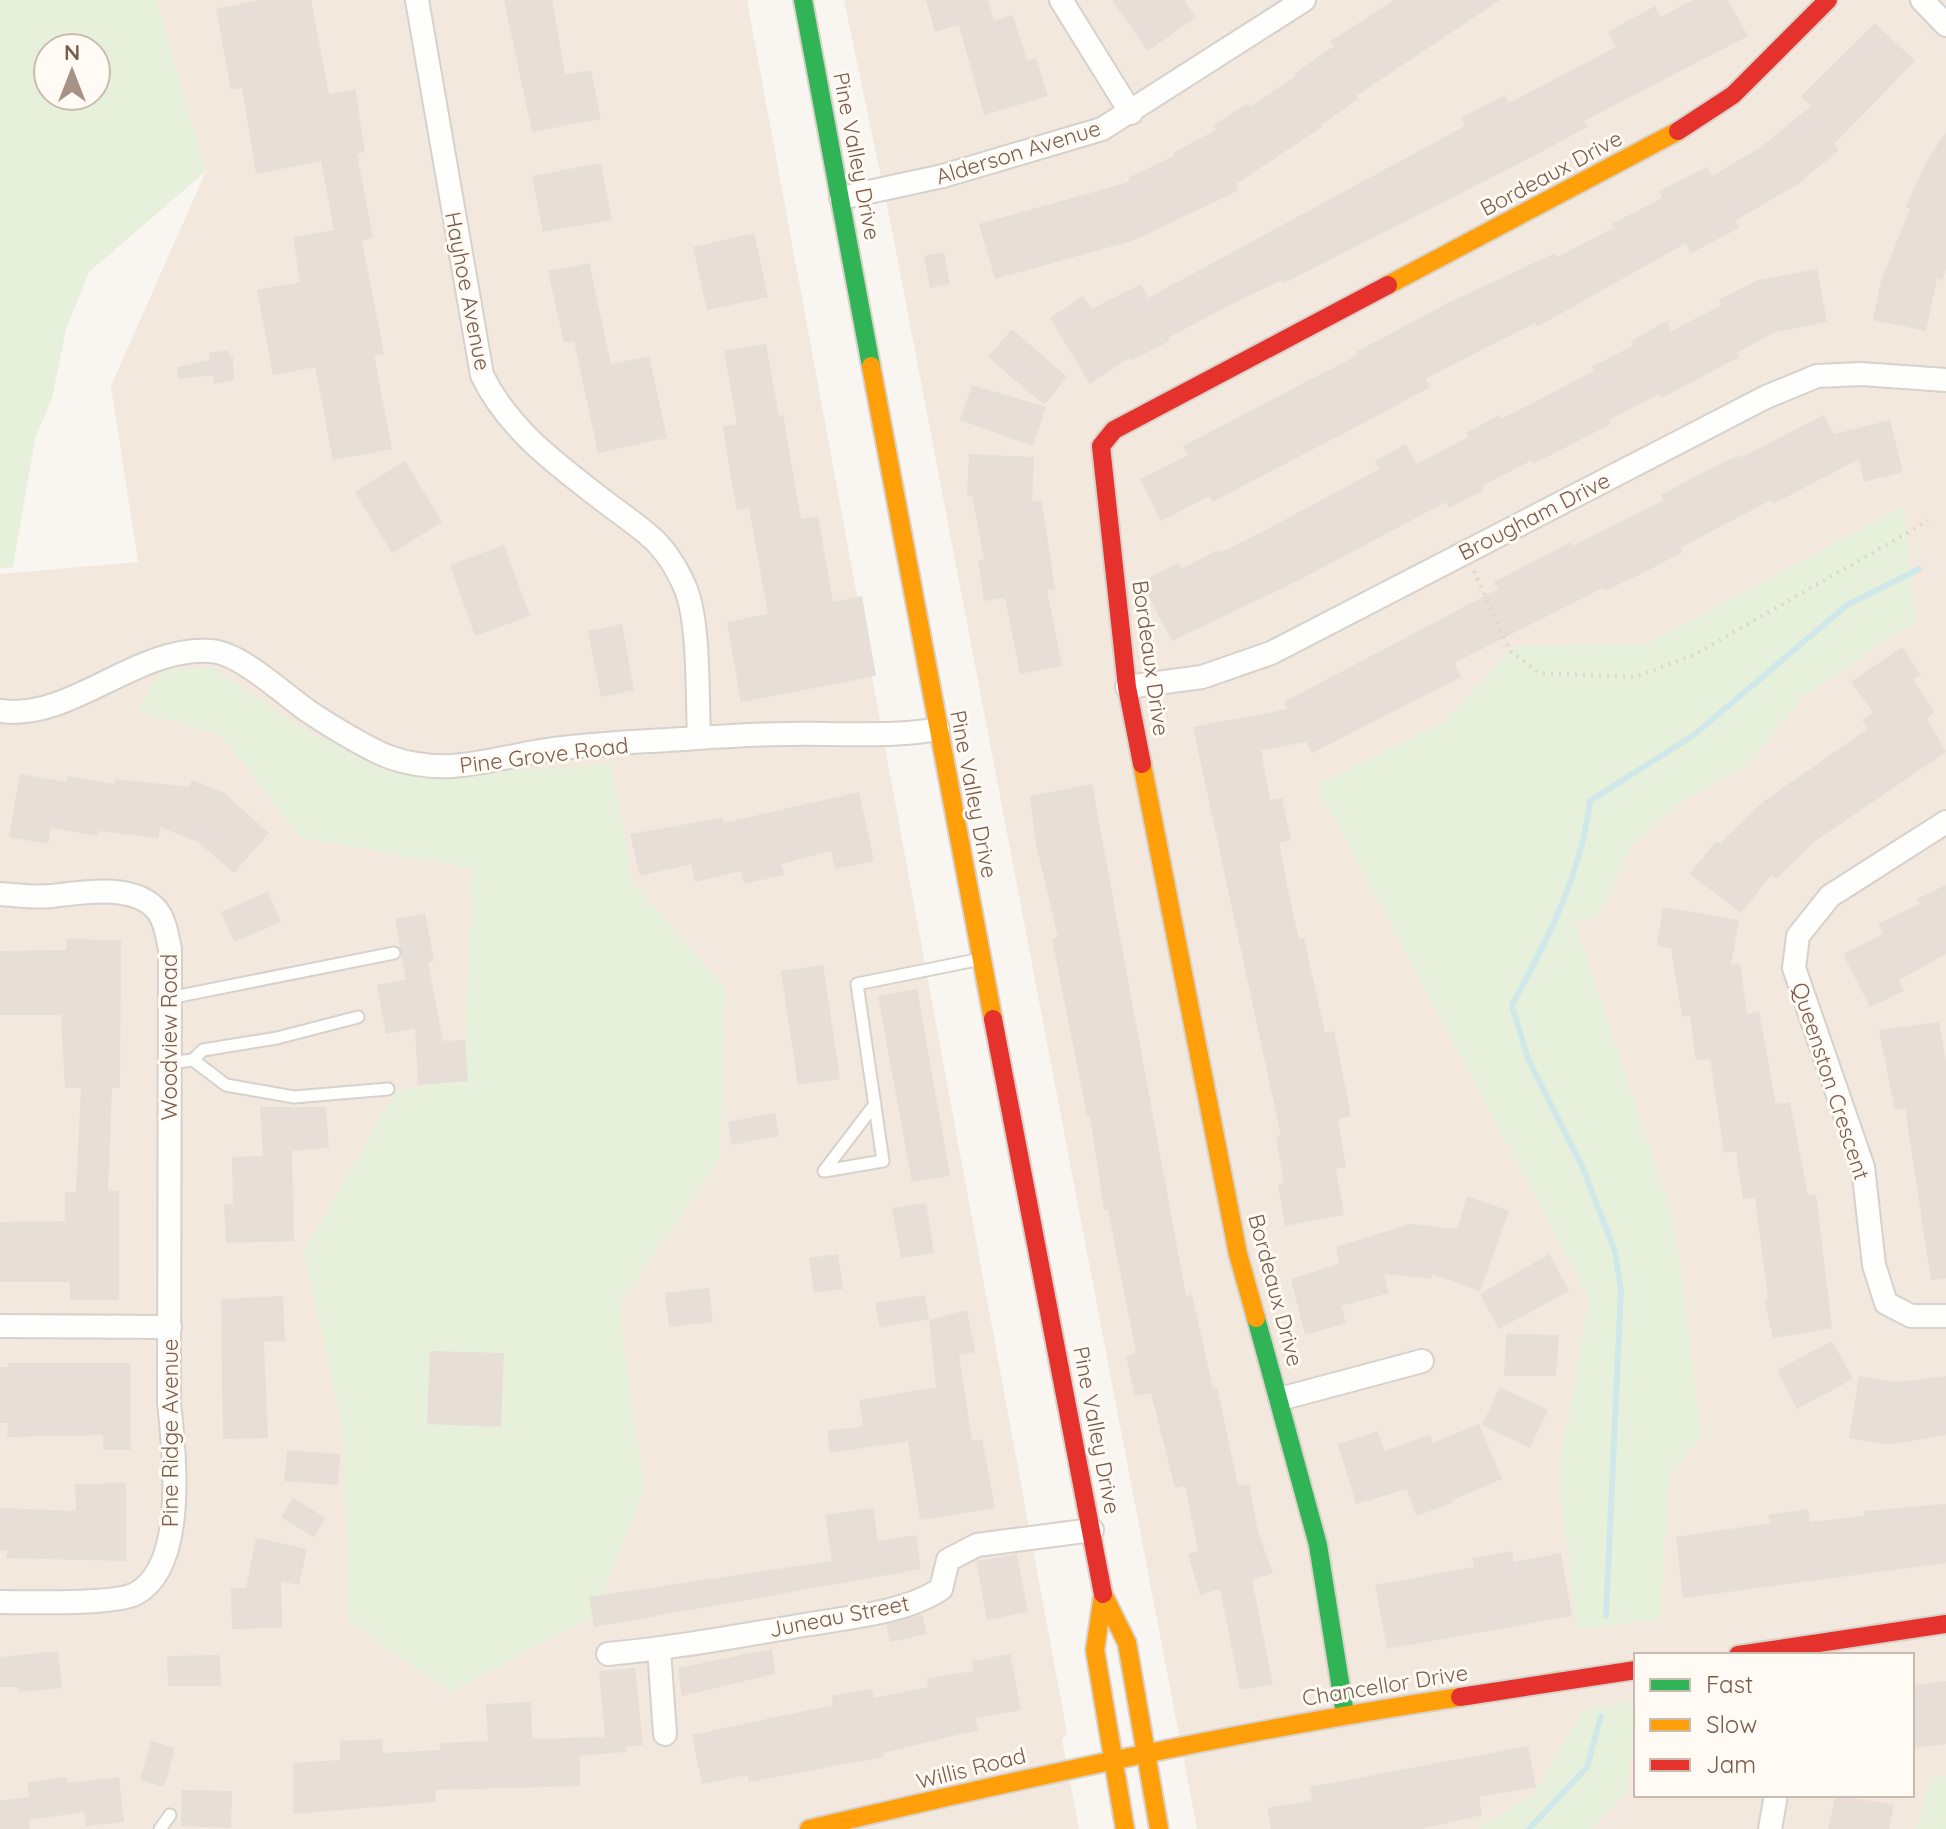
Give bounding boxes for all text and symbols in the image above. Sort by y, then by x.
north arrow [32,32,112,112]
text: N [64,38,80,66]
street label: Pine Valley Drive [827,70,887,242]
street label: Alderson Avenue [932,114,1104,190]
street label: Bordeaux Drive [1475,124,1627,222]
street label: Hayhoe Avenue [439,209,497,373]
street label: Brougham Drive [1453,466,1615,566]
street label: Bordeaux Drive [1126,578,1176,738]
street label: Pine Valley Drive [944,708,1004,880]
street label: Pine Grove Road [458,731,630,779]
street label: Woodview Road [155,954,183,1120]
street label: Queenston Crescent [1786,979,1876,1183]
street label: Bordeaux Drive [1242,1211,1310,1369]
street label: Pine Ridge Avenue [156,1339,184,1527]
street label: Pine Valley Drive [1067,1344,1127,1516]
street label: Juneau Street [767,1589,911,1643]
legend [1634,1653,1914,1797]
street label: Chancellor Drive [1300,1658,1470,1712]
text: Fast [1706,1669,1753,1699]
text: Slow [1706,1709,1757,1739]
street label: Willis Road [913,1741,1029,1795]
text: Jam [1706,1749,1756,1779]

